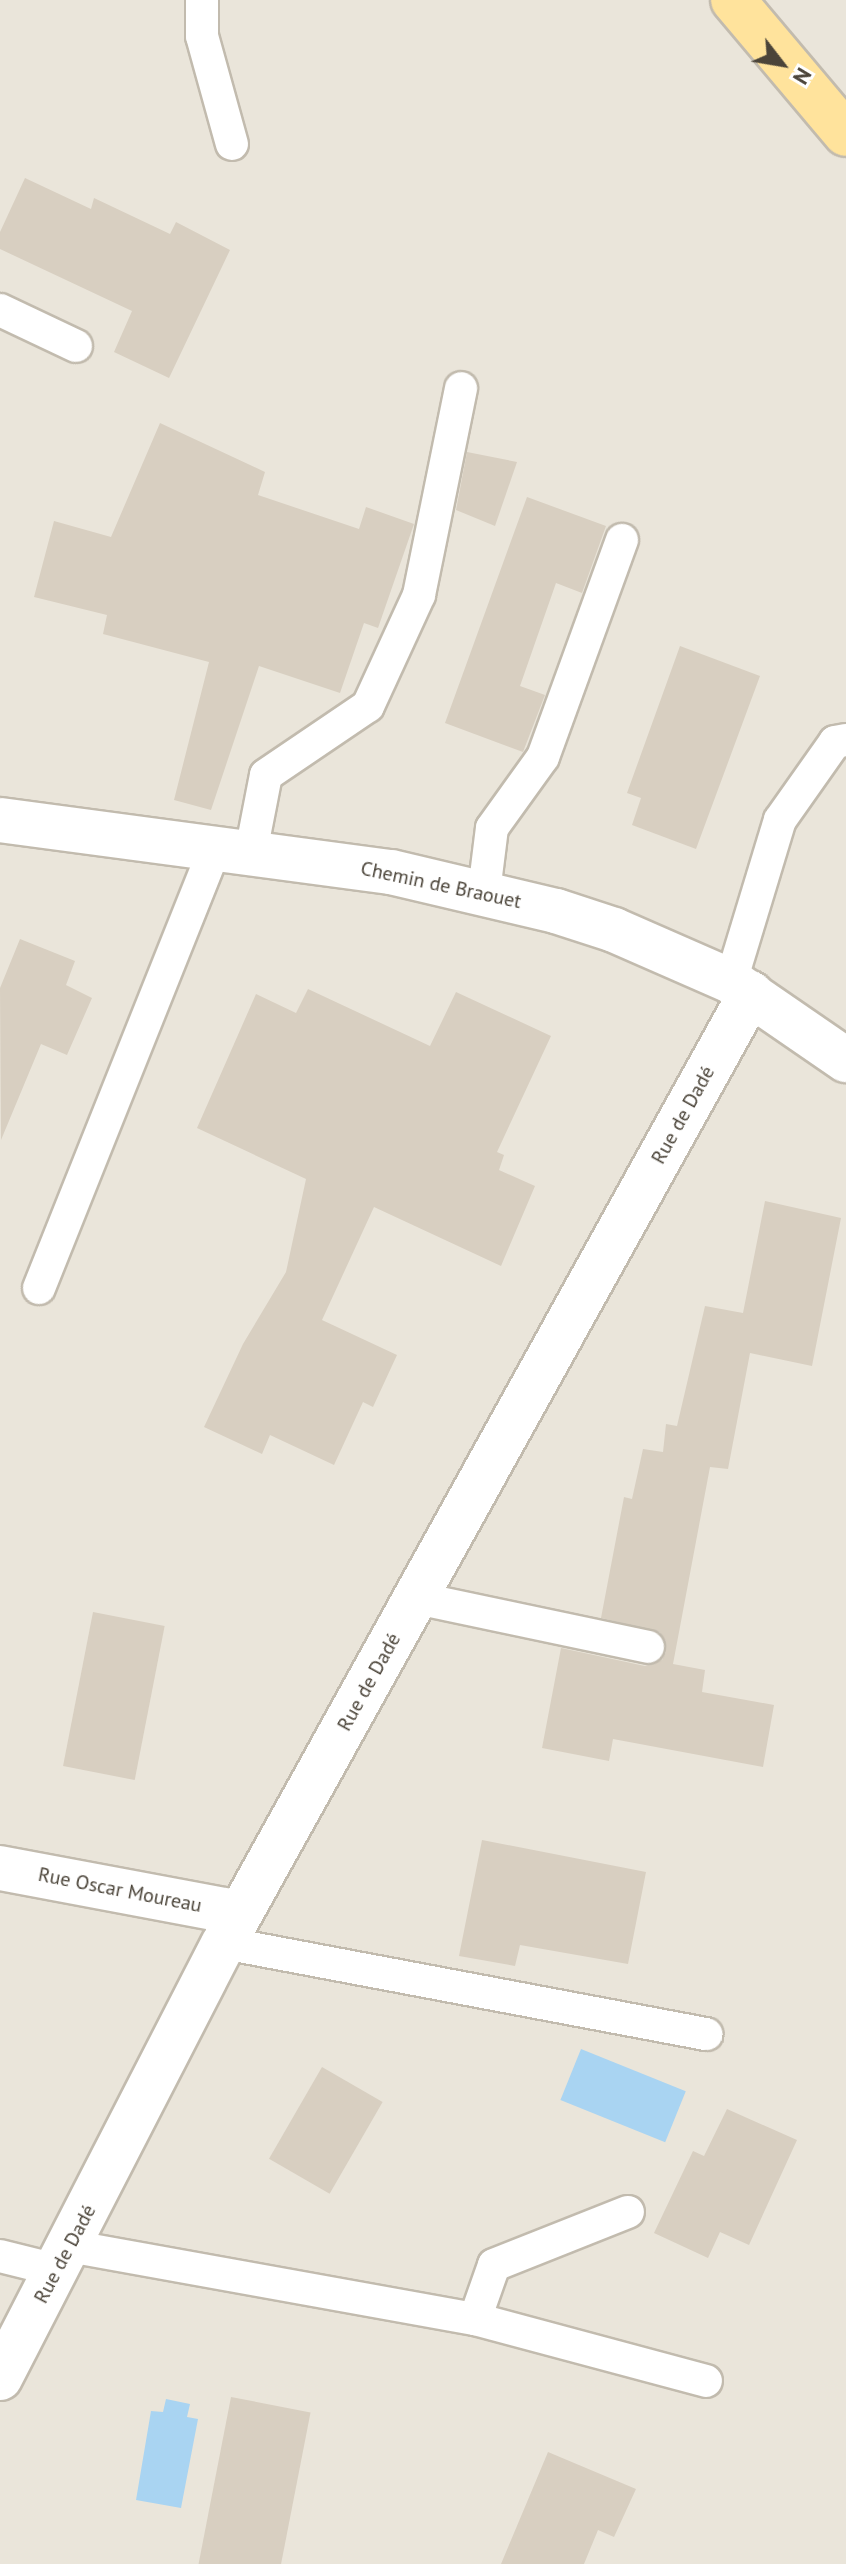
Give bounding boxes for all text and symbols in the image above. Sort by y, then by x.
north arrow [742,24,822,104]
text: N [787,63,818,90]
street label: Chemin de Braouet [359,856,523,914]
street label: Rue de Dadé [646,1062,720,1168]
street label: Rue de Dadé [332,1629,406,1735]
street label: Rue Oscar Moureau [36,1862,204,1918]
street label: Rue de Dadé [29,2201,101,2307]

